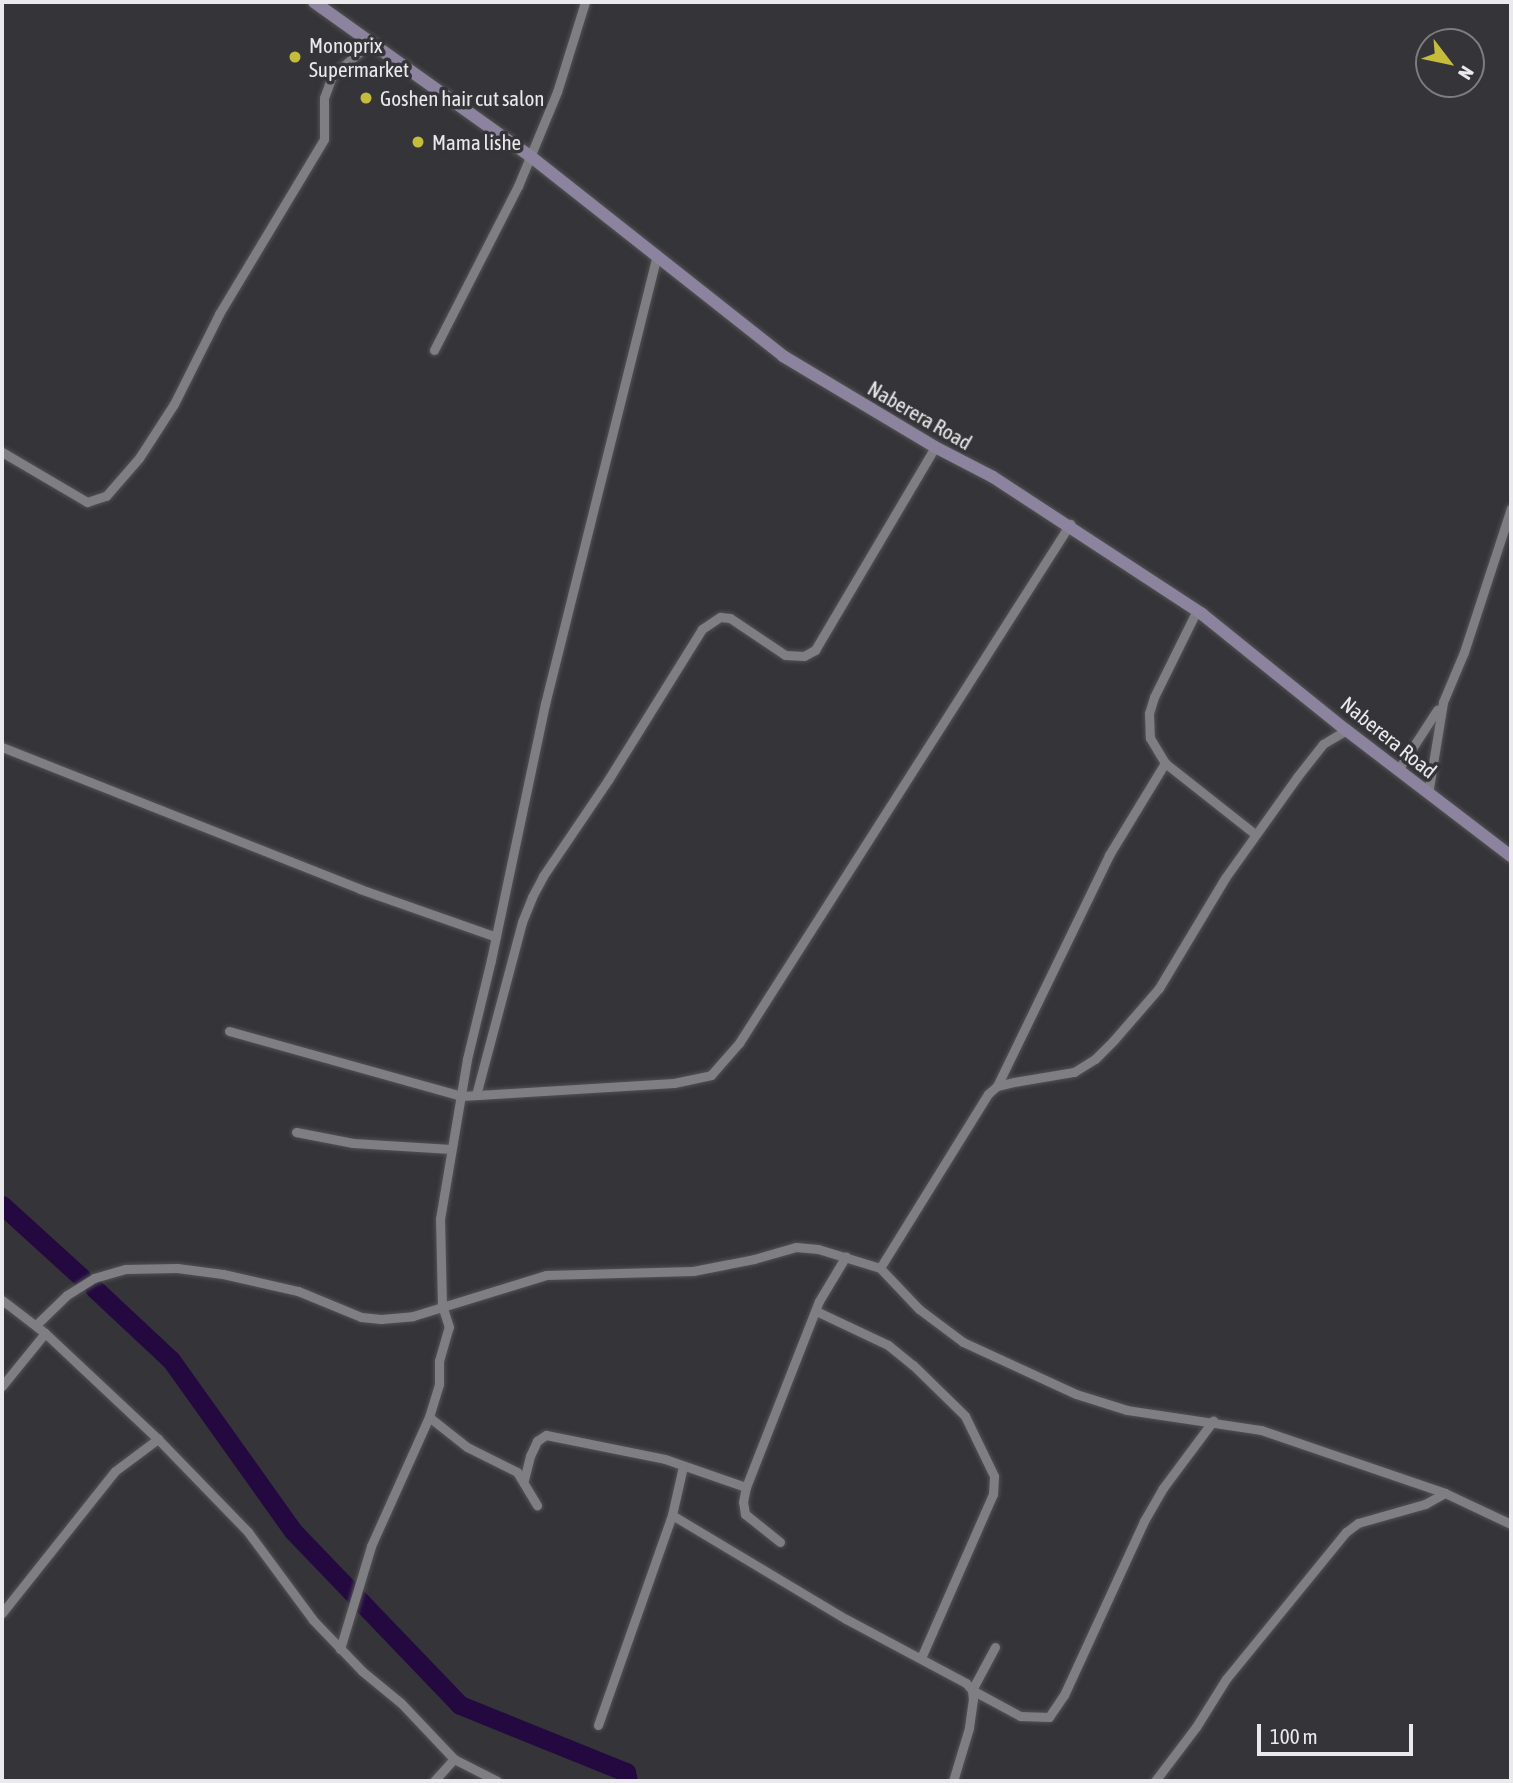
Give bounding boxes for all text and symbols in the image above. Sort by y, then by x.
north arrow [1415,28,1485,98]
place label: Monoprix Supermarket [309,32,409,82]
marker: Monoprix Supermarket [287,49,303,65]
text: N [1454,62,1478,84]
place label: Goshen hair cut salon [380,85,544,111]
marker: Goshen hair cut salon [358,90,374,106]
place label: Mama lishe [432,129,521,155]
marker: Mama lishe [410,134,426,150]
street label: Naberera Road [864,375,976,455]
street label: Naberera Road [1336,691,1442,783]
scale bar [1261,1710,1417,1754]
text: 100 m [1270,1724,1318,1748]

